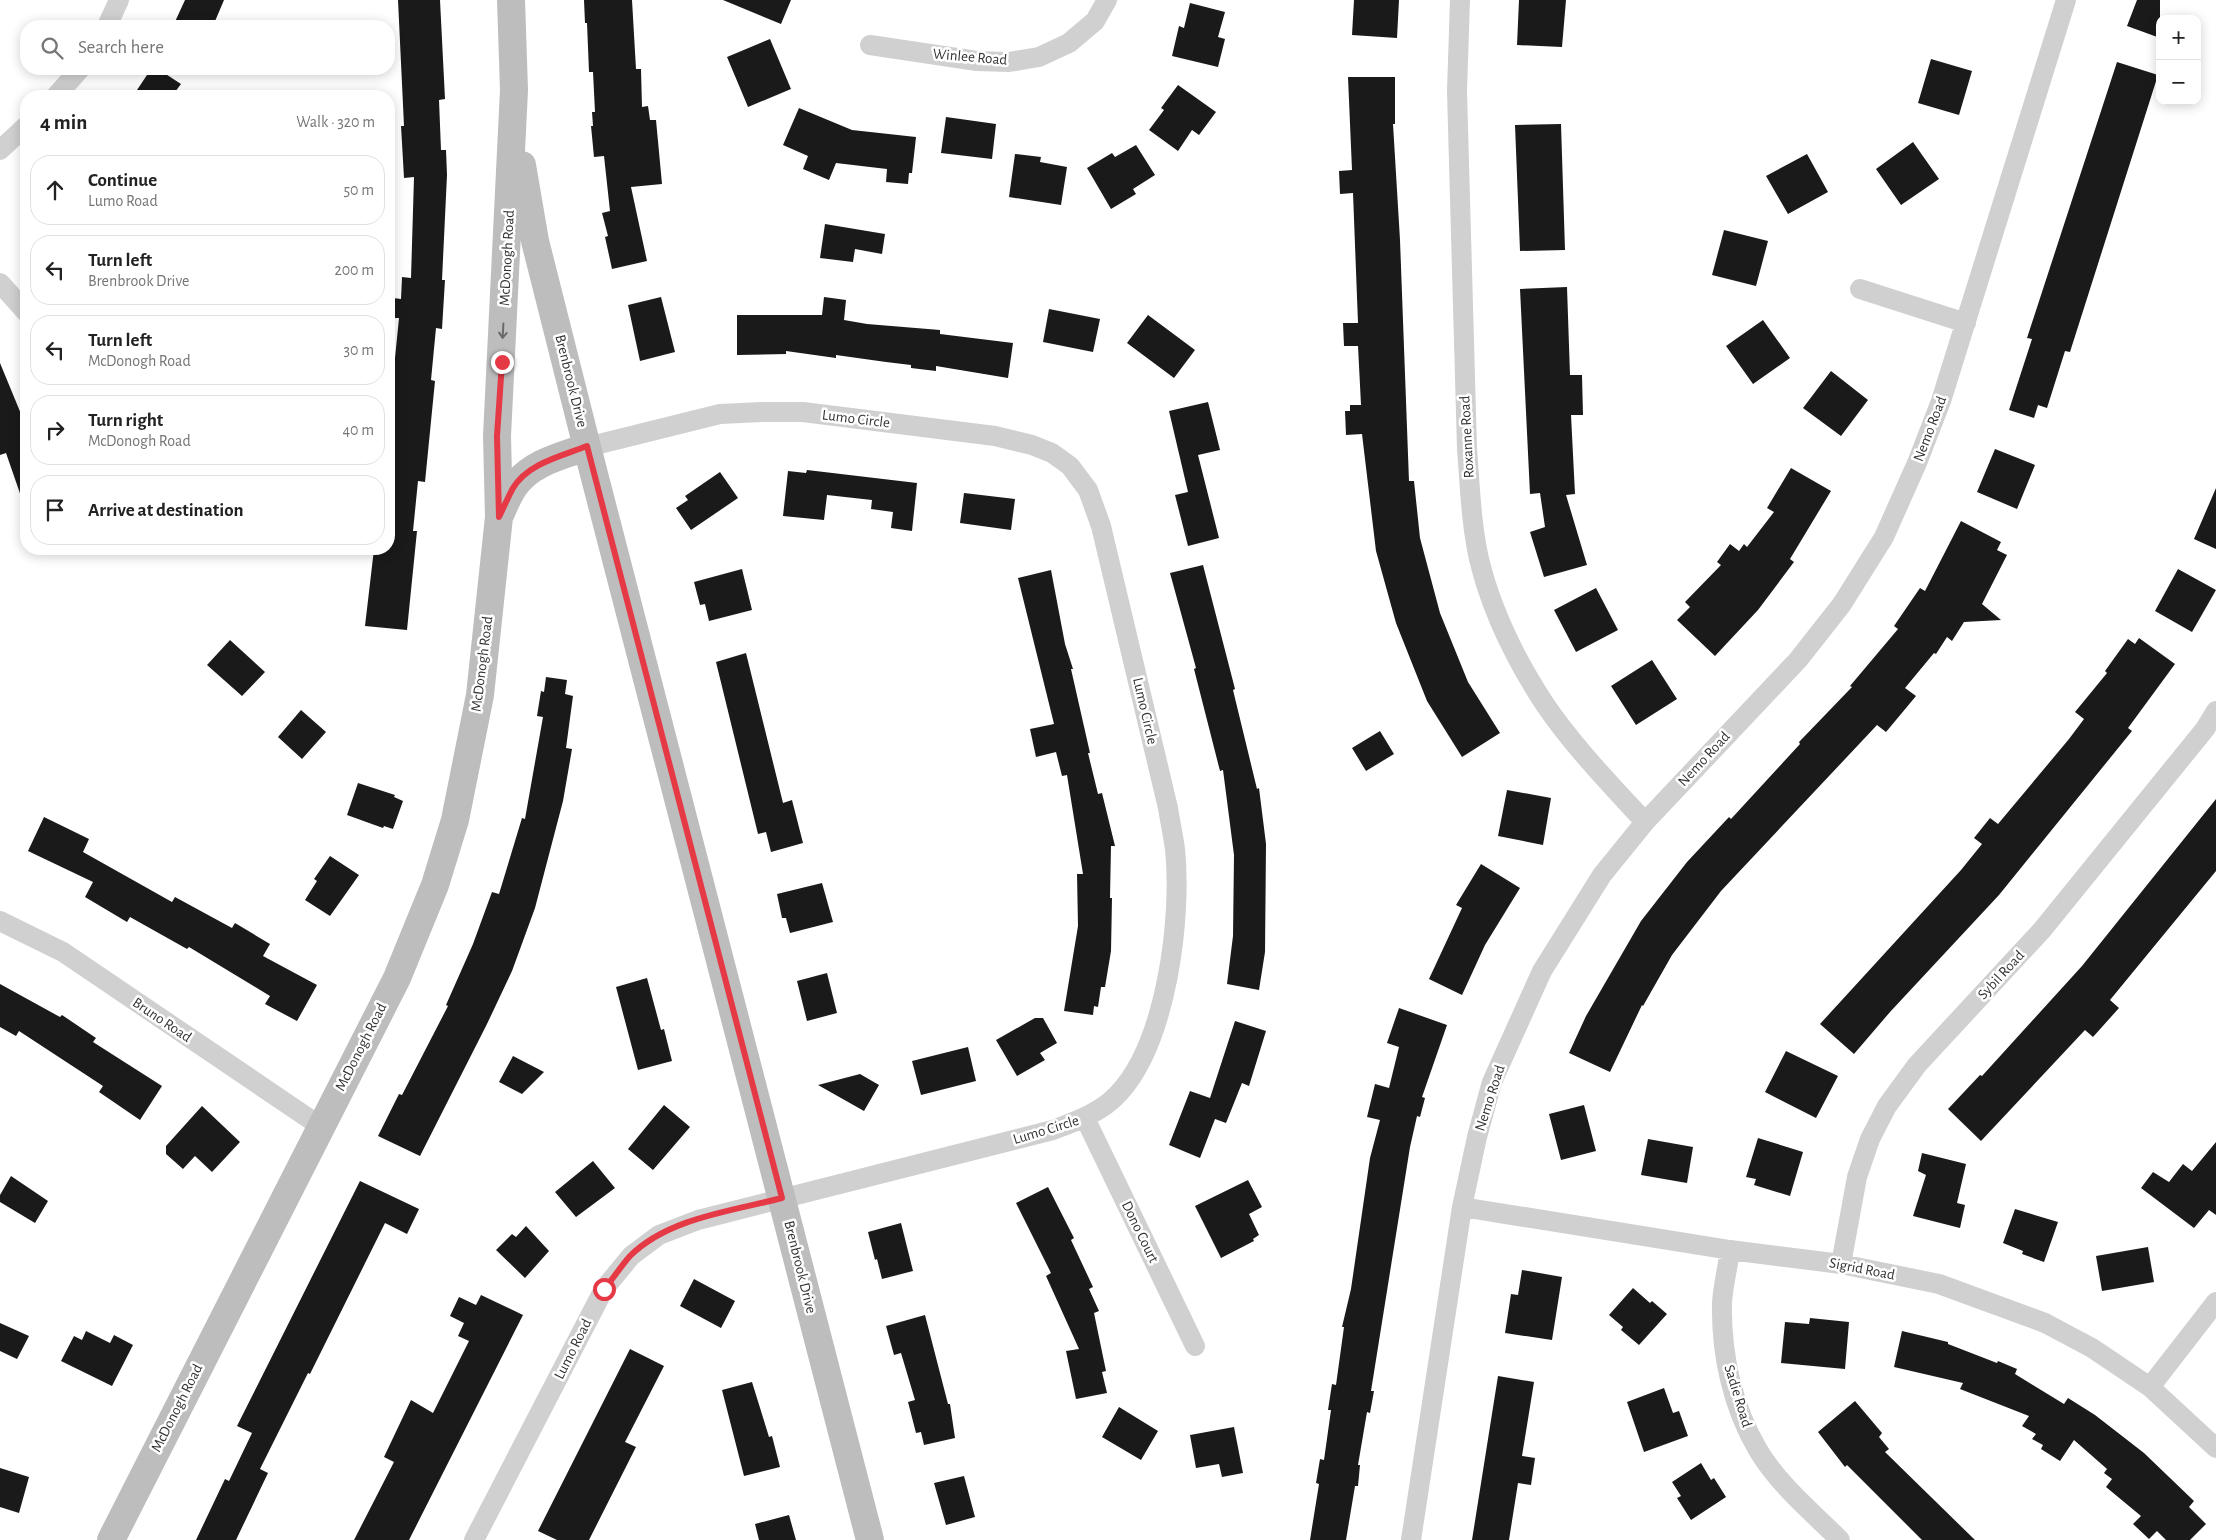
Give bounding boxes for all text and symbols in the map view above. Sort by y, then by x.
map controls [2156,15,2201,105]
button: + [2156,15,2201,60]
search box [20,20,395,75]
icon: search [38,34,66,62]
text: Search here [78,38,164,57]
street label: Winlee Road [932,46,1008,68]
button: − [2156,60,2201,105]
text: 4 min [40,112,87,133]
text: Walk · 320 m [296,114,375,130]
text: Continue [88,171,157,190]
icon: ahead [41,176,69,204]
text: 50 m [343,182,374,198]
text: Lumo Road [88,193,158,209]
street label: McDonogh Road [497,209,517,306]
text: Turn left [88,251,152,270]
icon: left [41,256,69,284]
text: 200 m [334,262,374,278]
text: Brenbrook Drive [88,273,189,289]
one-way arrow [499,323,508,339]
text: Turn left [88,331,152,350]
street label: Brenbrook Drive [552,333,590,429]
icon: left [41,336,69,364]
text: 30 m [344,342,374,358]
route end [491,351,514,374]
text: McDonogh Road [88,353,191,369]
street label: Nemo Road [1911,394,1949,464]
street label: Roxanne Road [1457,395,1477,479]
street label: Lumo Circle [821,407,891,431]
text: Turn right [88,411,163,430]
icon: right [41,416,69,444]
text: 40 m [342,422,374,438]
text: McDonogh Road [88,433,191,449]
icon: arrive [41,496,69,524]
text: Arrive at destination [88,501,244,520]
street label: McDonogh Road [469,615,495,713]
street label: Lumo Circle [1130,676,1160,746]
street label: Nemo Road [1675,729,1733,789]
street label: Sybil Road [1975,948,2027,1002]
street label: Bruno Road [130,995,194,1045]
street label: McDonogh Road [332,1001,390,1093]
street label: Nemo Road [1472,1063,1508,1133]
street label: Lumo Circle [1011,1113,1081,1147]
street label: Dono Court [1119,1199,1161,1265]
street label: Brenbrook Drive [781,1219,819,1315]
street label: Sigrid Road [1828,1255,1896,1283]
route start [593,1278,616,1301]
street label: Lumo Road [551,1316,595,1382]
street label: McDonogh Road [148,1362,206,1454]
street label: Sadie Road [1721,1363,1755,1429]

